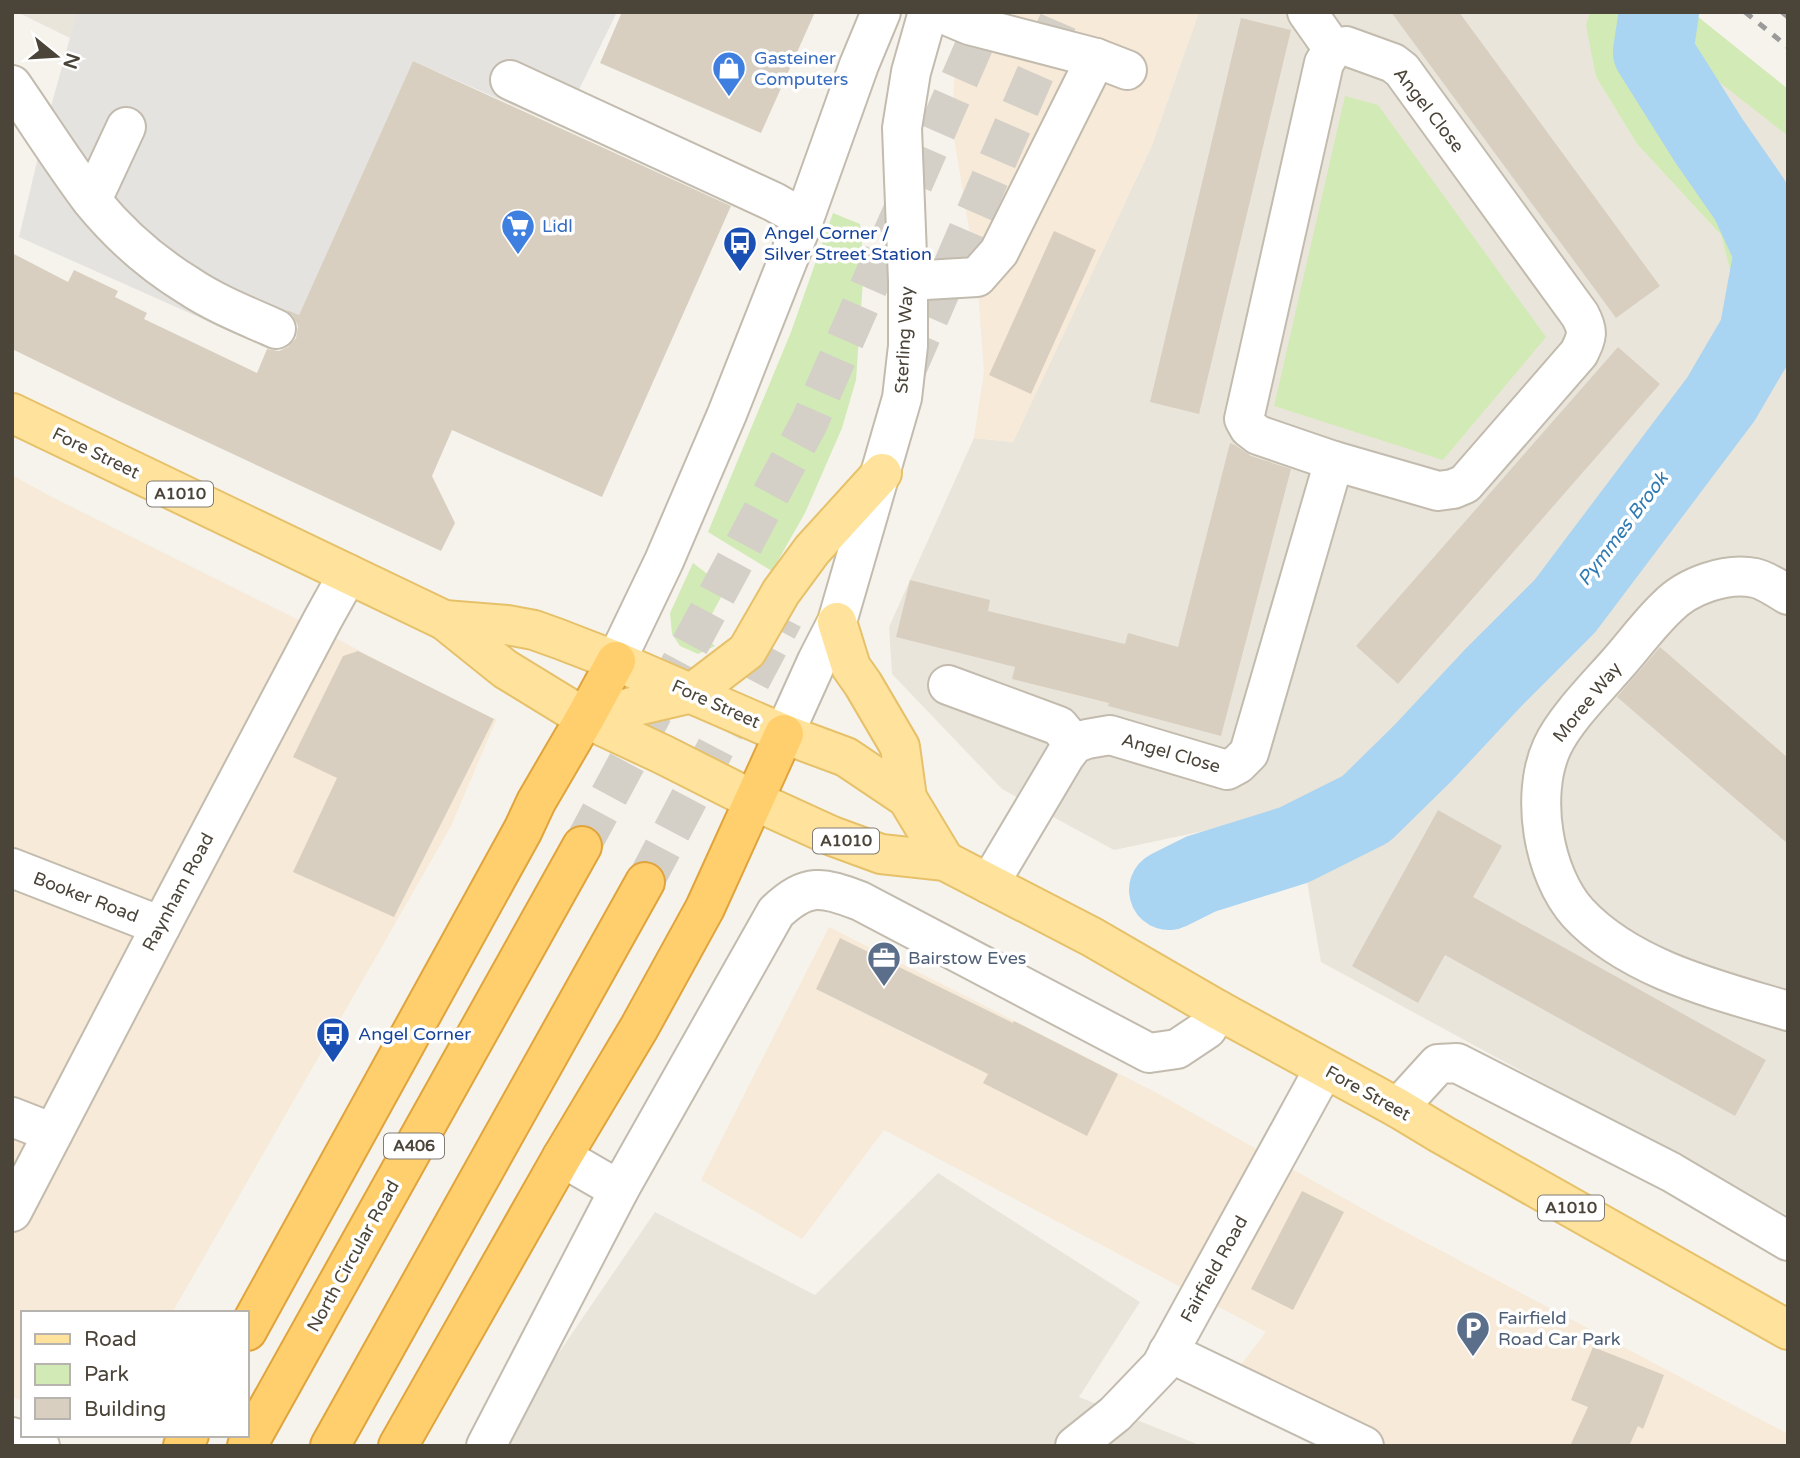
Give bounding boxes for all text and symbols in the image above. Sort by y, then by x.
north arrow [21,21,91,91]
place label: Gasteiner Computers [754,47,848,90]
shop icon: Gasteiner Computers [710,49,748,98]
text: N [58,50,84,72]
street label: Angel Close [1389,63,1469,157]
supermarket icon: Lidl [499,207,537,256]
place label: Lidl [542,215,573,237]
place label: Angel Corner / Silver Street Station [764,222,932,265]
bus stop icon: Angel Corner / Silver Street Station [721,224,759,273]
street label: Sterling Way [890,285,918,394]
street label: Fore Street [49,422,143,484]
water label: Pymmes Brook [1573,467,1674,590]
road number: A1010 [147,481,213,506]
street label: Moree Way [1548,657,1626,747]
street label: Fore Street [669,675,764,733]
street label: Angel Close [1119,728,1223,778]
road number: A1010 [813,828,879,854]
street label: Raynham Road [138,829,218,955]
street label: Booker Road [30,867,142,927]
office icon: Bairstow Eves [865,939,903,988]
place label: Bairstow Eves [908,947,1026,969]
bus stop icon: Angel Corner [314,1015,352,1064]
place label: Angel Corner [358,1023,471,1045]
street label: Fore Street [1322,1061,1415,1125]
road number: A406 [384,1134,444,1158]
street label: North Circular Road [302,1176,404,1336]
road number: A1010 [1538,1196,1604,1220]
street label: Fairfield Road [1176,1212,1252,1326]
place label: Fairfield Road Car Park [1498,1307,1621,1350]
parking icon: Fairfield Road Car Park [1454,1309,1492,1358]
legend [21,1311,248,1437]
text: Road [84,1327,137,1352]
text: Park [84,1362,129,1387]
text: Building [84,1397,166,1422]

